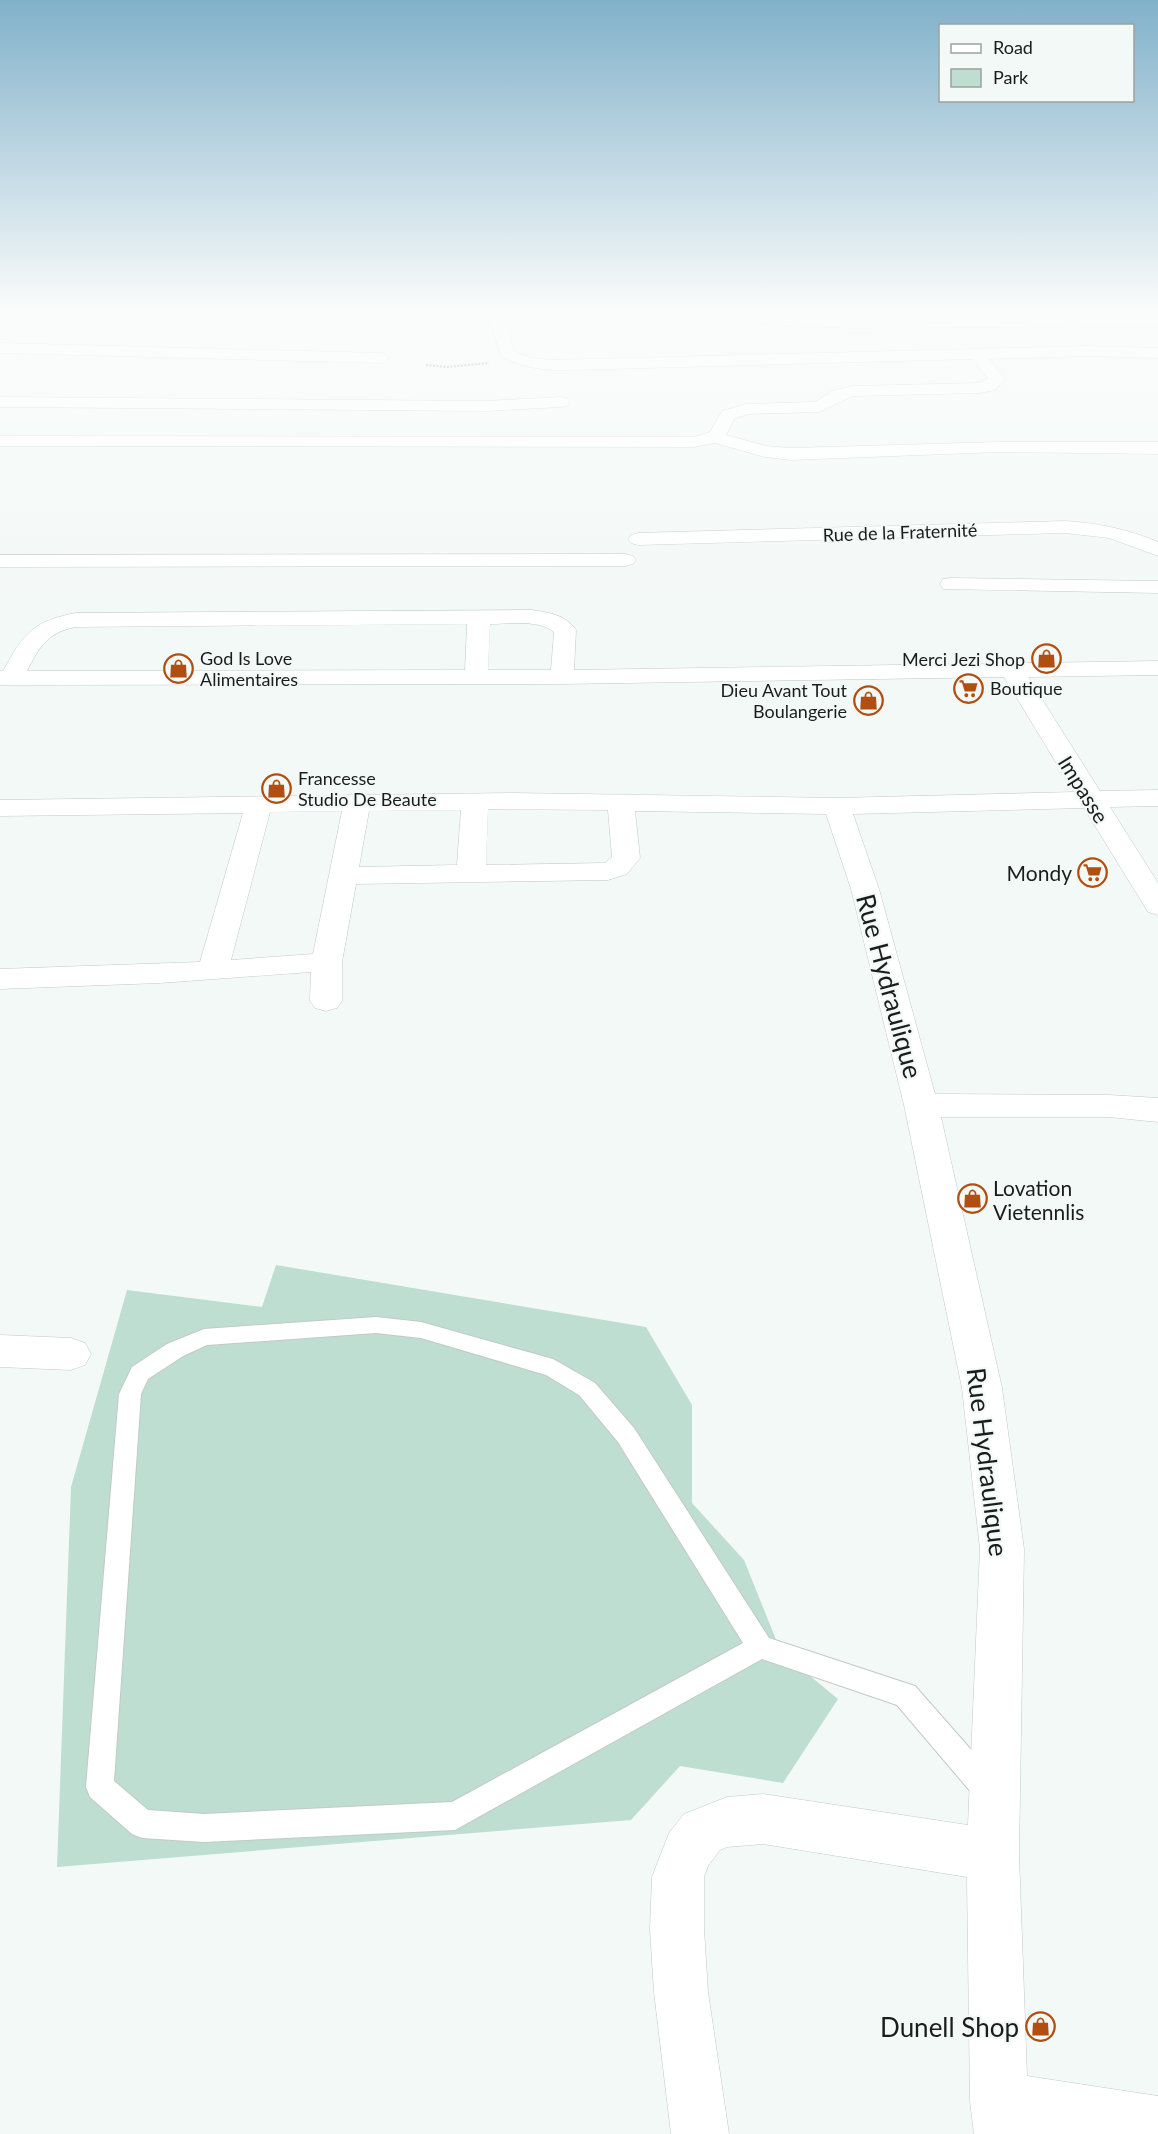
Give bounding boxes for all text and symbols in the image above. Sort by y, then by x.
legend [939,24,1134,102]
text: Road [993,36,1033,58]
text: Park [993,66,1029,88]
street label: Rue de la Fraternité [822,518,978,546]
shop icon: Merci Jezi Shop [1030,643,1062,675]
place label: God Is Love Alimentaires [200,647,298,690]
place label: Merci Jezi Shop [902,648,1025,670]
shop icon: God Is Love Alimentaires [163,652,195,684]
supermarket icon: Boutique [953,672,985,704]
place label: Boutique [990,677,1062,699]
place label: Dieu Avant Tout Boulangerie [721,679,848,722]
shop icon: Dieu Avant Tout Boulangerie [852,684,884,716]
street label: Impasse [1054,751,1114,827]
place label: Francesse Studio De Beaute [298,767,437,810]
shop icon: Francesse Studio De Beaute [261,772,293,804]
supermarket icon: Mondy [1077,856,1109,888]
place label: Mondy [1007,860,1072,885]
street label: Rue Hydraulique [850,890,930,1082]
place label: Lovation Vietennlis [993,1175,1084,1224]
shop icon: Lovation Vietennlis [956,1183,988,1215]
street label: Rue Hydraulique [961,1366,1015,1558]
place label: Dunell Shop [880,2011,1019,2043]
shop icon: Dunell Shop [1024,2011,1056,2043]

